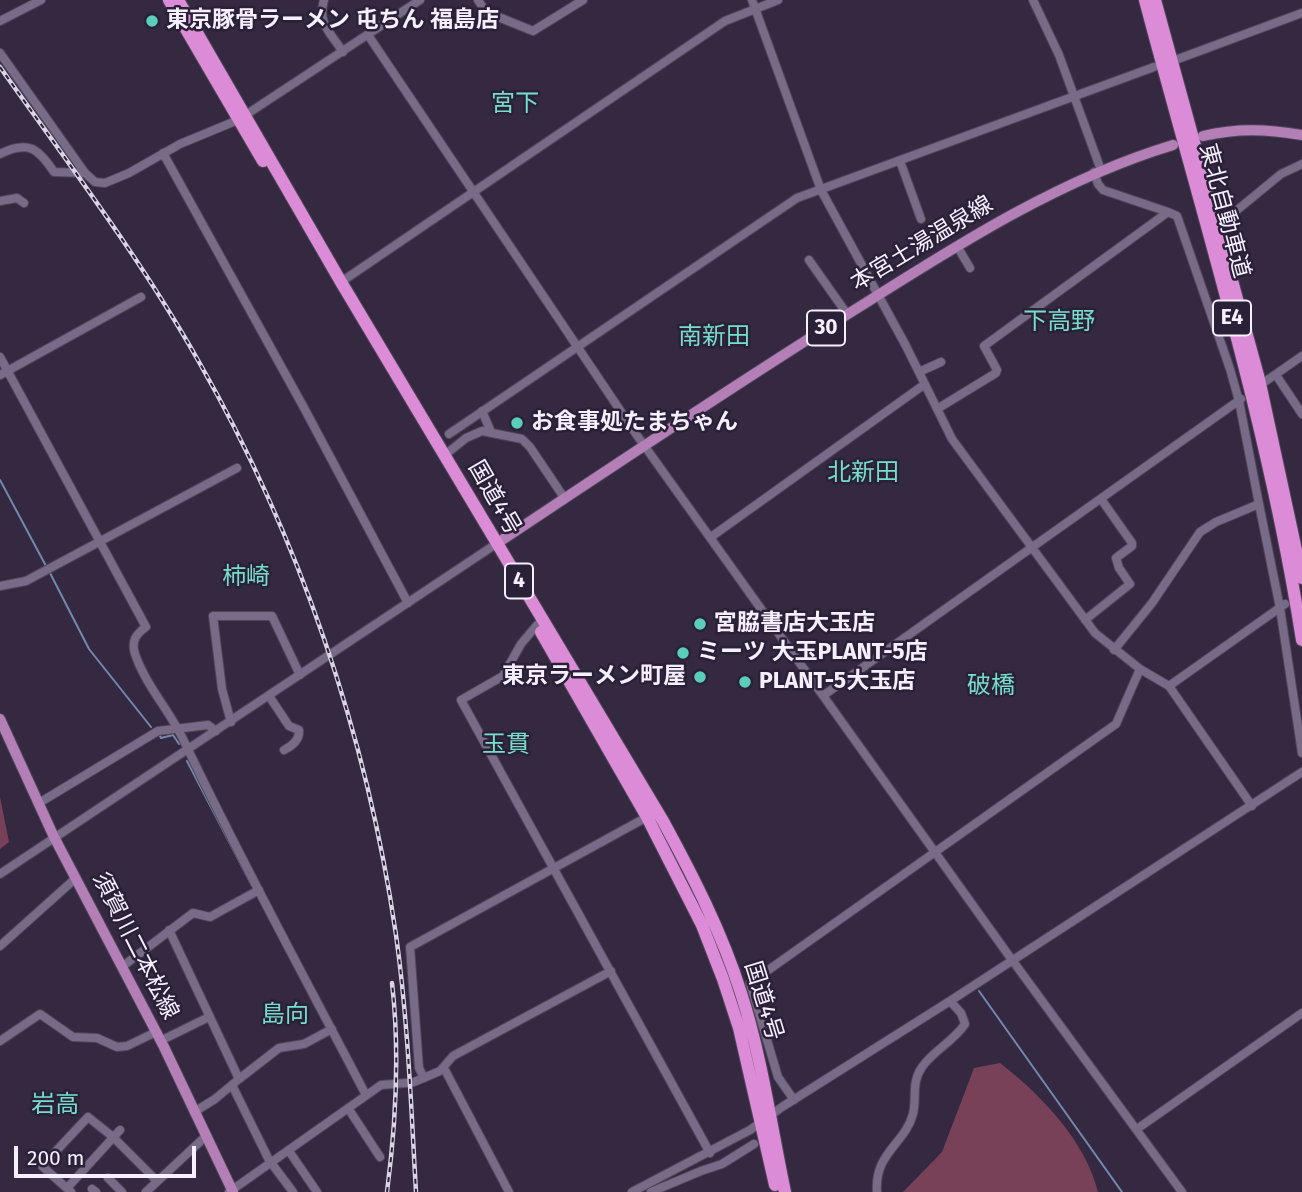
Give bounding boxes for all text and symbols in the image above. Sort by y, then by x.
place label: 東京豚骨ラーメン 屯ちん 福島店 [166,7,499,35]
marker: 東京豚骨ラーメン 屯ちん 福島店 [144,13,160,29]
district label: 宮下 [491,90,539,118]
street label: 東北自動車道 [1193,141,1255,281]
street label: 本宮土湯温泉線 [846,191,998,297]
road number: E4 [1213,300,1251,336]
district label: 下高野 [1023,308,1095,336]
road number: 30 [807,310,845,346]
district label: 南新田 [678,323,750,351]
place label: お食事処たまちゃん [531,409,738,437]
marker: お食事処たまちゃん [509,415,525,431]
street label: 国道4号 [462,456,526,540]
district label: 北新田 [827,459,899,487]
district label: 柿崎 [222,563,270,591]
road number: 4 [505,564,533,598]
place label: 宮脇書店大玉店 [714,610,875,638]
marker: 宮脇書店大玉店 [692,616,708,632]
place label: ミーツ 大玉PLANT-5店 [697,639,928,667]
marker: ミーツ 大玉PLANT-5店 [675,645,691,661]
place label: 東京ラーメン町屋 [502,663,686,691]
place label: PLANT-5大玉店 [759,668,915,696]
marker: 東京ラーメン町屋 [692,669,708,685]
district label: 破橋 [967,672,1015,700]
marker: PLANT-5大玉店 [737,674,753,690]
district label: 玉貫 [482,731,530,759]
street label: 須賀川二本松線 [86,868,184,1024]
street label: 国道4号 [738,958,788,1044]
district label: 島向 [261,1001,309,1029]
district label: 岩高 [31,1091,79,1119]
scale bar [18,1132,200,1176]
text: 200 m [27,1145,84,1171]

